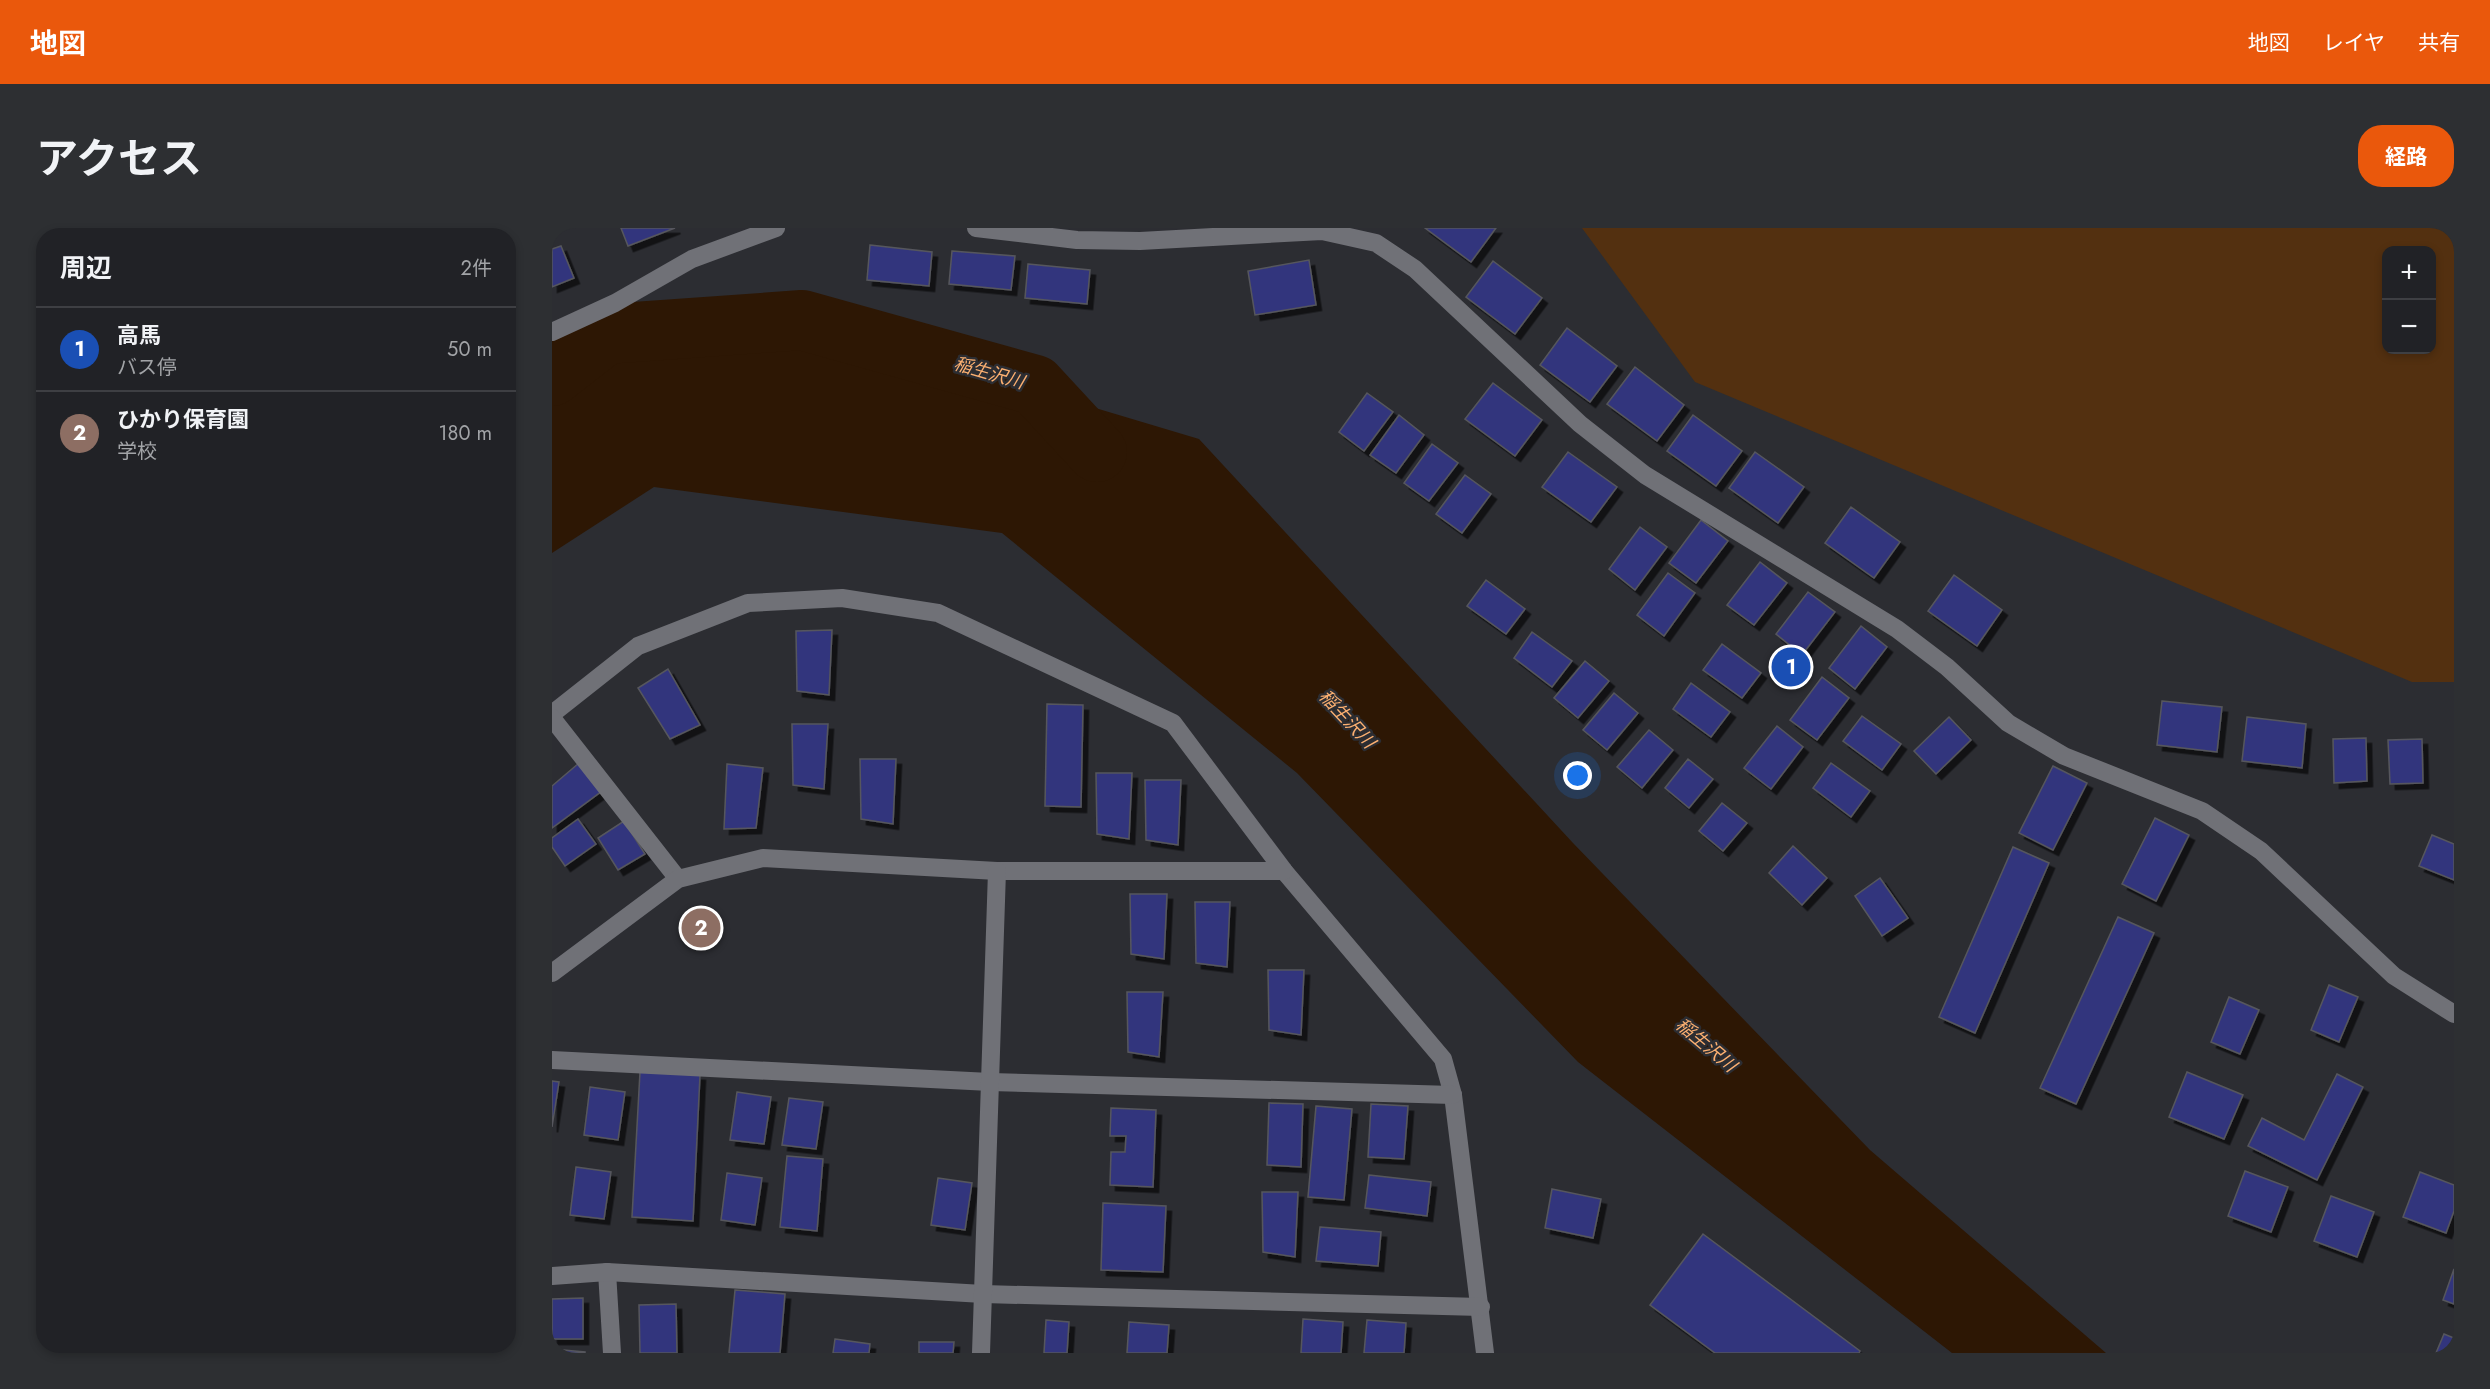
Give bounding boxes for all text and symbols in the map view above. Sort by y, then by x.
text: 地図 [30,23,86,64]
text: 地図 [2248,28,2290,58]
text: レイヤ [2323,28,2385,58]
text: 共有 [2418,28,2460,58]
button: 経路 [2358,125,2454,187]
text: アクセス [36,128,202,189]
map controls [2382,246,2436,354]
button: + [2382,246,2436,300]
text: 周辺 [60,249,112,287]
text: 2件 [461,254,492,283]
button: − [2382,300,2436,354]
text: 高馬 [117,319,161,351]
text: 1 [74,335,85,364]
text: 50 m [447,335,492,364]
water label: 稲生沢川 [951,351,1029,396]
text: バス停 [117,353,177,382]
text: ひかり保育園 [117,403,249,435]
text: 2 [73,419,86,448]
text: 180 m [438,419,492,448]
text: 学校 [117,437,157,466]
pin: 1 [1772,644,1810,690]
water label: 稲生沢川 [1313,684,1382,756]
your location [1563,761,1592,790]
pin: 2 [682,906,720,950]
water label: 稲生沢川 [1670,1012,1743,1079]

